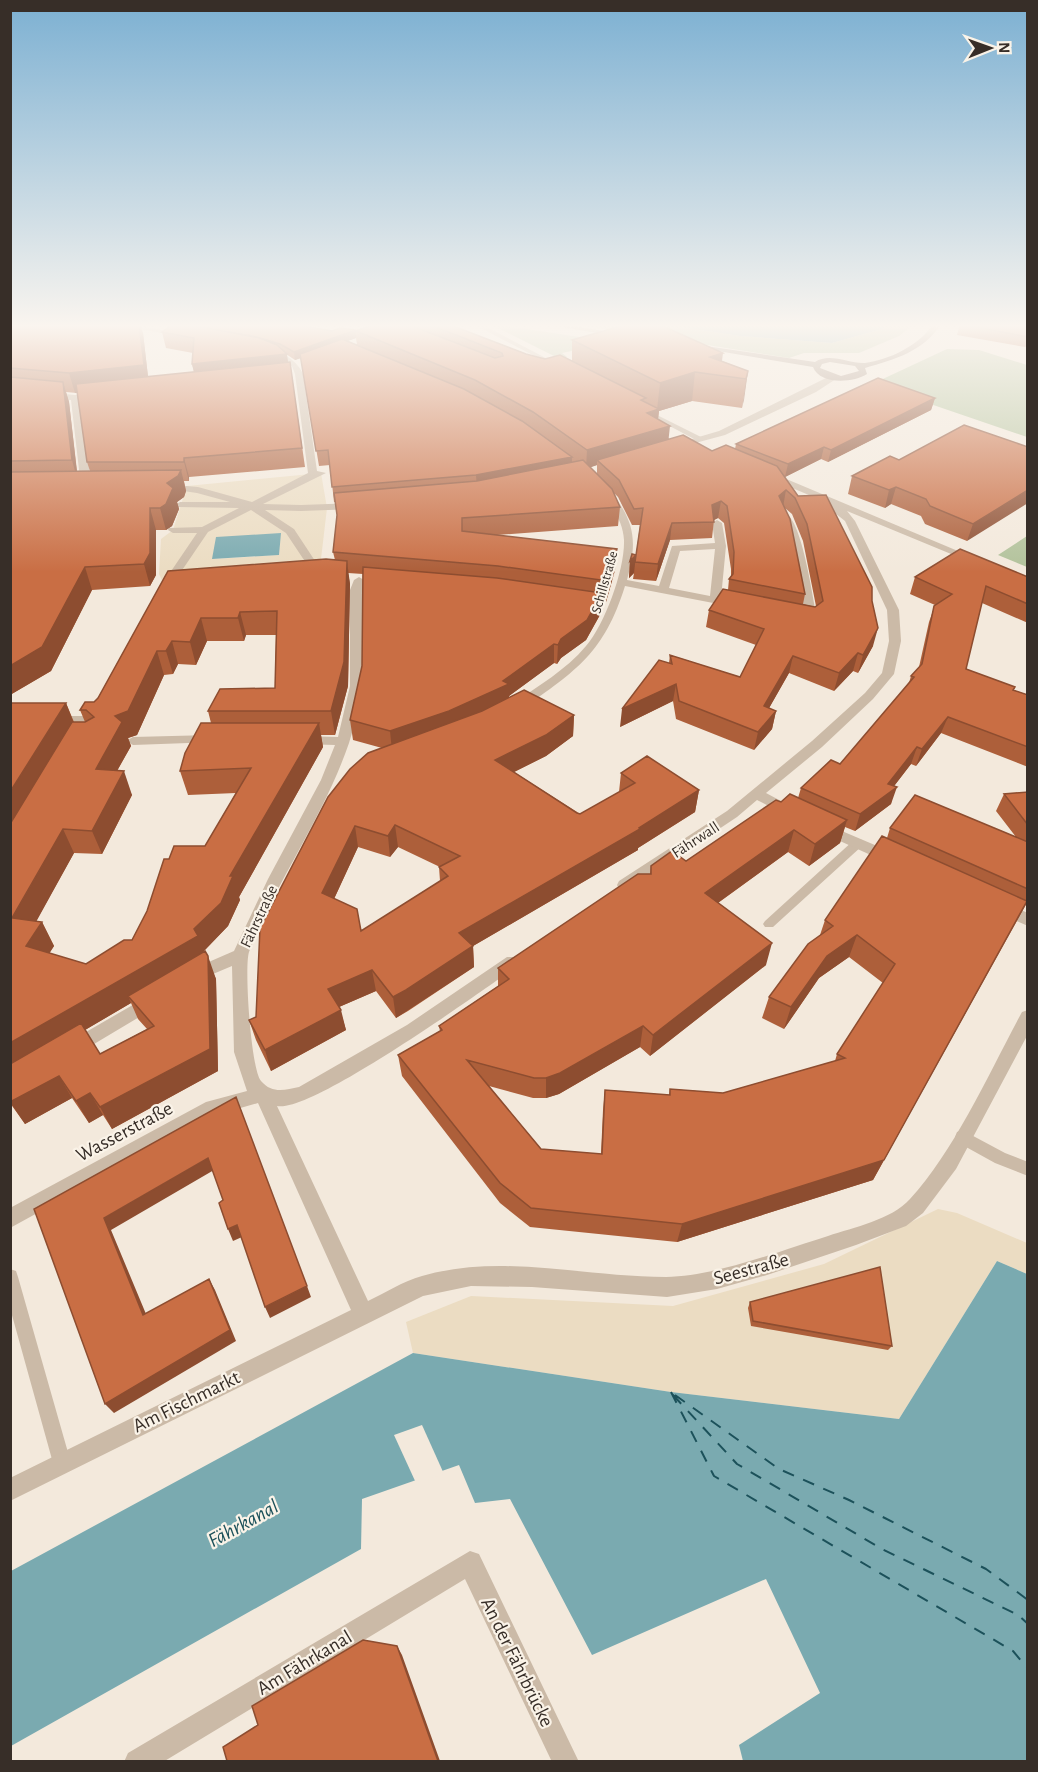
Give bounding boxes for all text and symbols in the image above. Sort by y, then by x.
north arrow [960,18,1020,78]
text: N [996,42,1012,53]
street label: Schillstraße [589,550,621,615]
street label: Fährwall [669,819,722,861]
street label: Fährstraße [238,883,280,950]
street label: Wasserstraße [73,1098,176,1166]
street label: Seestraße [711,1249,791,1289]
street label: Am Fischmarkt [130,1367,244,1436]
water label: Fährkanal [205,1496,282,1551]
street label: An der Fährbrücke [477,1595,557,1730]
street label: Am Fährkanal [254,1627,356,1699]

